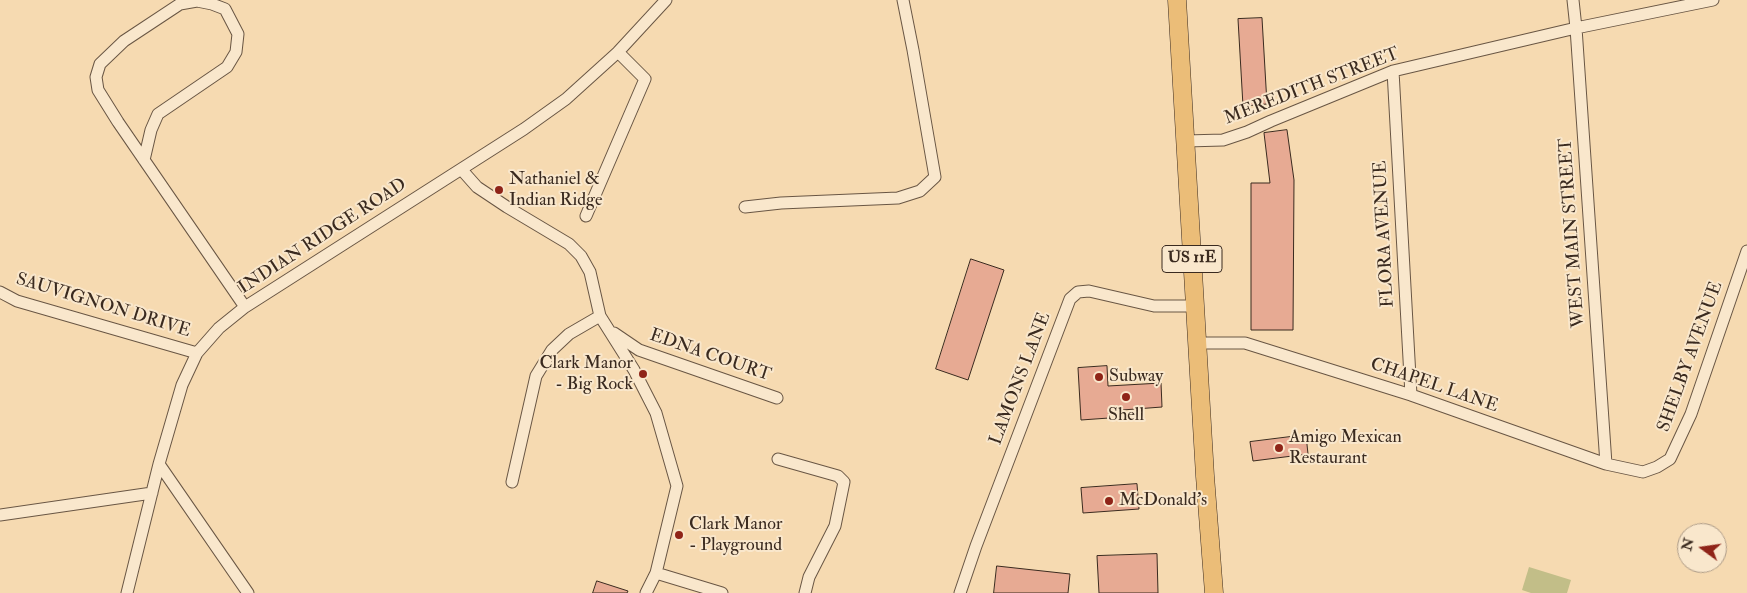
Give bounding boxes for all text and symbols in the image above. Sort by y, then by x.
street label: MEREDITH STREET [1222,44,1402,130]
street label: WEST MAIN STREET [1556,137,1590,329]
street label: FLORA AVENUE [1370,160,1400,308]
place label: Nathaniel & Indian Ridge [509,169,602,212]
street label: INDIAN RIDGE ROAD [235,174,411,300]
marker: Nathaniel & Indian Ridge [493,184,505,196]
road number: US 11E [1162,245,1222,272]
street label: SAUVIGNON DRIVE [13,269,193,343]
street label: SHELBY AVENUE [1654,279,1728,435]
street label: LAMONS LANE [986,310,1056,448]
street label: EDNA COURT [646,325,774,387]
place label: Clark Manor - Big Rock [539,353,633,396]
street label: CHAPEL LANE [1367,354,1501,418]
place label: Subway [1109,366,1163,388]
marker: Clark Manor - Big Rock [637,368,649,380]
marker: Subway [1093,371,1105,383]
marker: Shell [1120,391,1132,403]
place label: Shell [1108,405,1144,427]
place label: Amigo Mexican Restaurant [1289,427,1402,469]
marker: Amigo Mexican Restaurant [1273,442,1285,454]
place label: McDonald's [1119,490,1207,512]
marker: McDonald's [1103,495,1115,507]
place label: Clark Manor - Playground [689,514,783,556]
north arrow [1677,523,1727,573]
marker: Clark Manor - Playground [673,529,685,541]
text: N [1678,536,1698,553]

